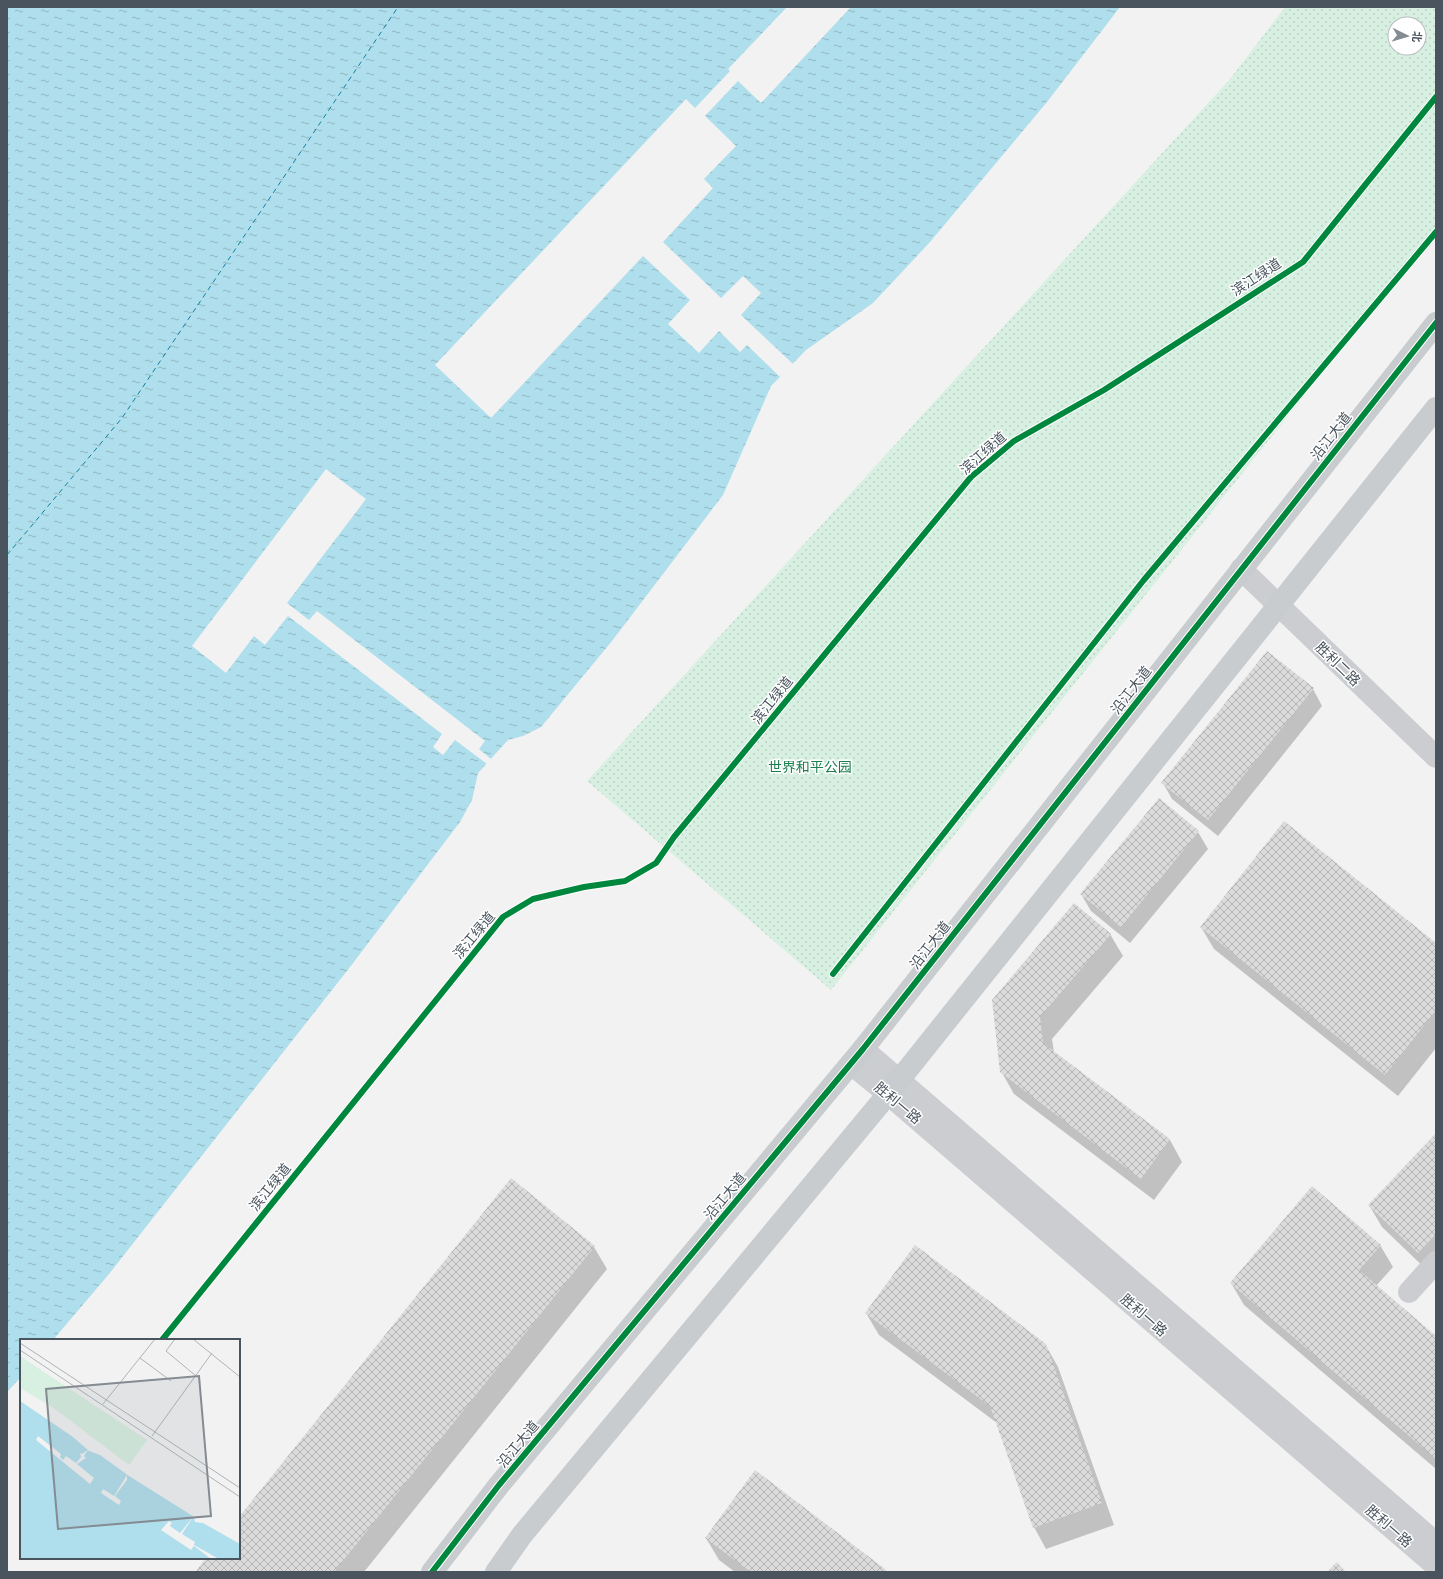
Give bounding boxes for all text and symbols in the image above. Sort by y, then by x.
north arrow [1387,16,1427,56]
text: 北 [1410,31,1424,43]
street label: 滨江绿道 [1228,254,1284,300]
street label: 沿江大道 [1307,408,1355,464]
street label: 滨江绿道 [956,428,1010,478]
street label: 胜利二路 [1312,638,1364,690]
street label: 沿江大道 [1107,662,1155,718]
street label: 滨江绿道 [747,673,797,727]
park label: 世界和平公园 [768,758,852,776]
street label: 滨江绿道 [449,908,499,962]
street label: 沿江大道 [906,917,954,973]
street label: 胜利一路 [871,1078,925,1128]
street label: 滨江绿道 [245,1160,295,1214]
street label: 沿江大道 [700,1169,750,1223]
street label: 胜利一路 [1117,1290,1171,1340]
inset map [20,1339,240,1559]
street label: 沿江大道 [493,1417,543,1471]
street label: 胜利一路 [1362,1501,1416,1551]

